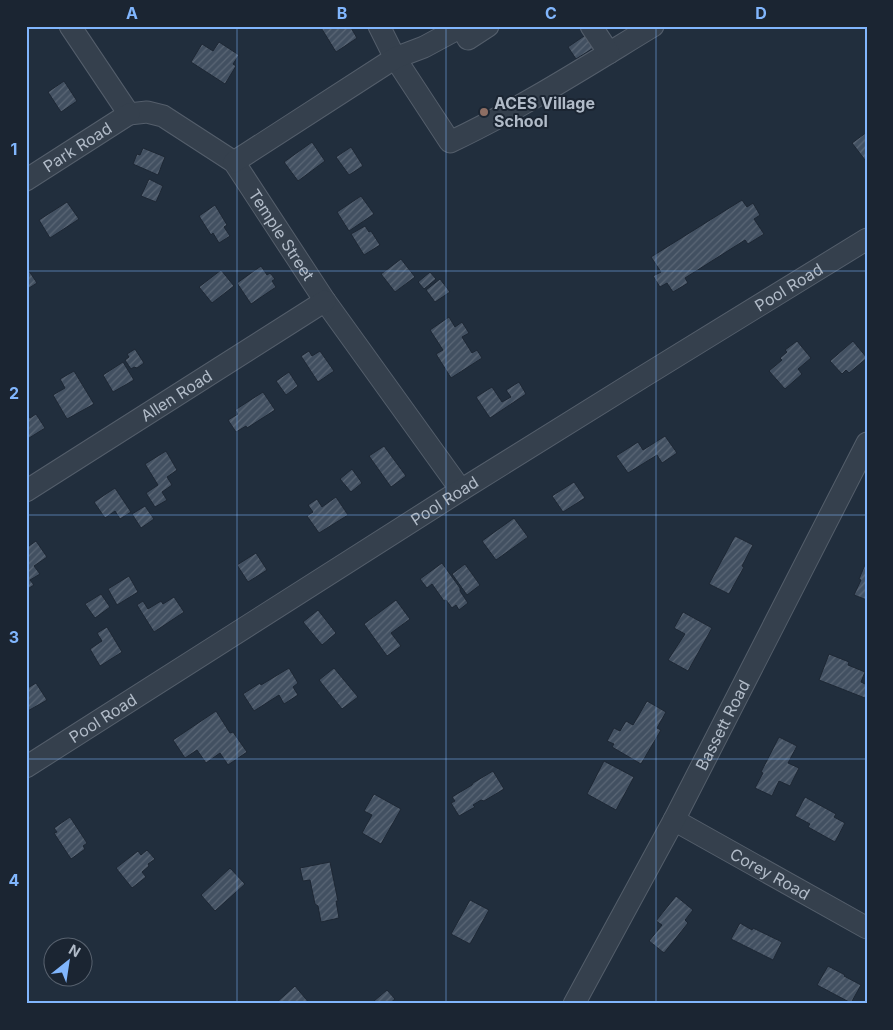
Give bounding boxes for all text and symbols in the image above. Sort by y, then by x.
text: A [126,3,138,23]
text: B [337,3,347,23]
text: C [545,3,557,23]
text: D [755,3,767,23]
place label: ACES Village School [494,93,595,131]
marker: ACES Village School [478,106,490,118]
street label: Park Road [39,118,115,176]
text: 1 [11,139,17,159]
street label: Temple Street [244,185,319,284]
street label: Pool Road [751,259,826,316]
street label: Allen Road [137,365,216,426]
text: 2 [9,383,19,403]
street label: Pool Road [407,472,482,530]
text: 3 [9,627,19,647]
street label: Bassett Road [691,677,754,774]
street label: Pool Road [65,689,140,747]
street label: Corey Road [727,843,813,904]
text: 4 [9,870,20,890]
north arrow [42,938,92,988]
text: N [66,940,84,960]

